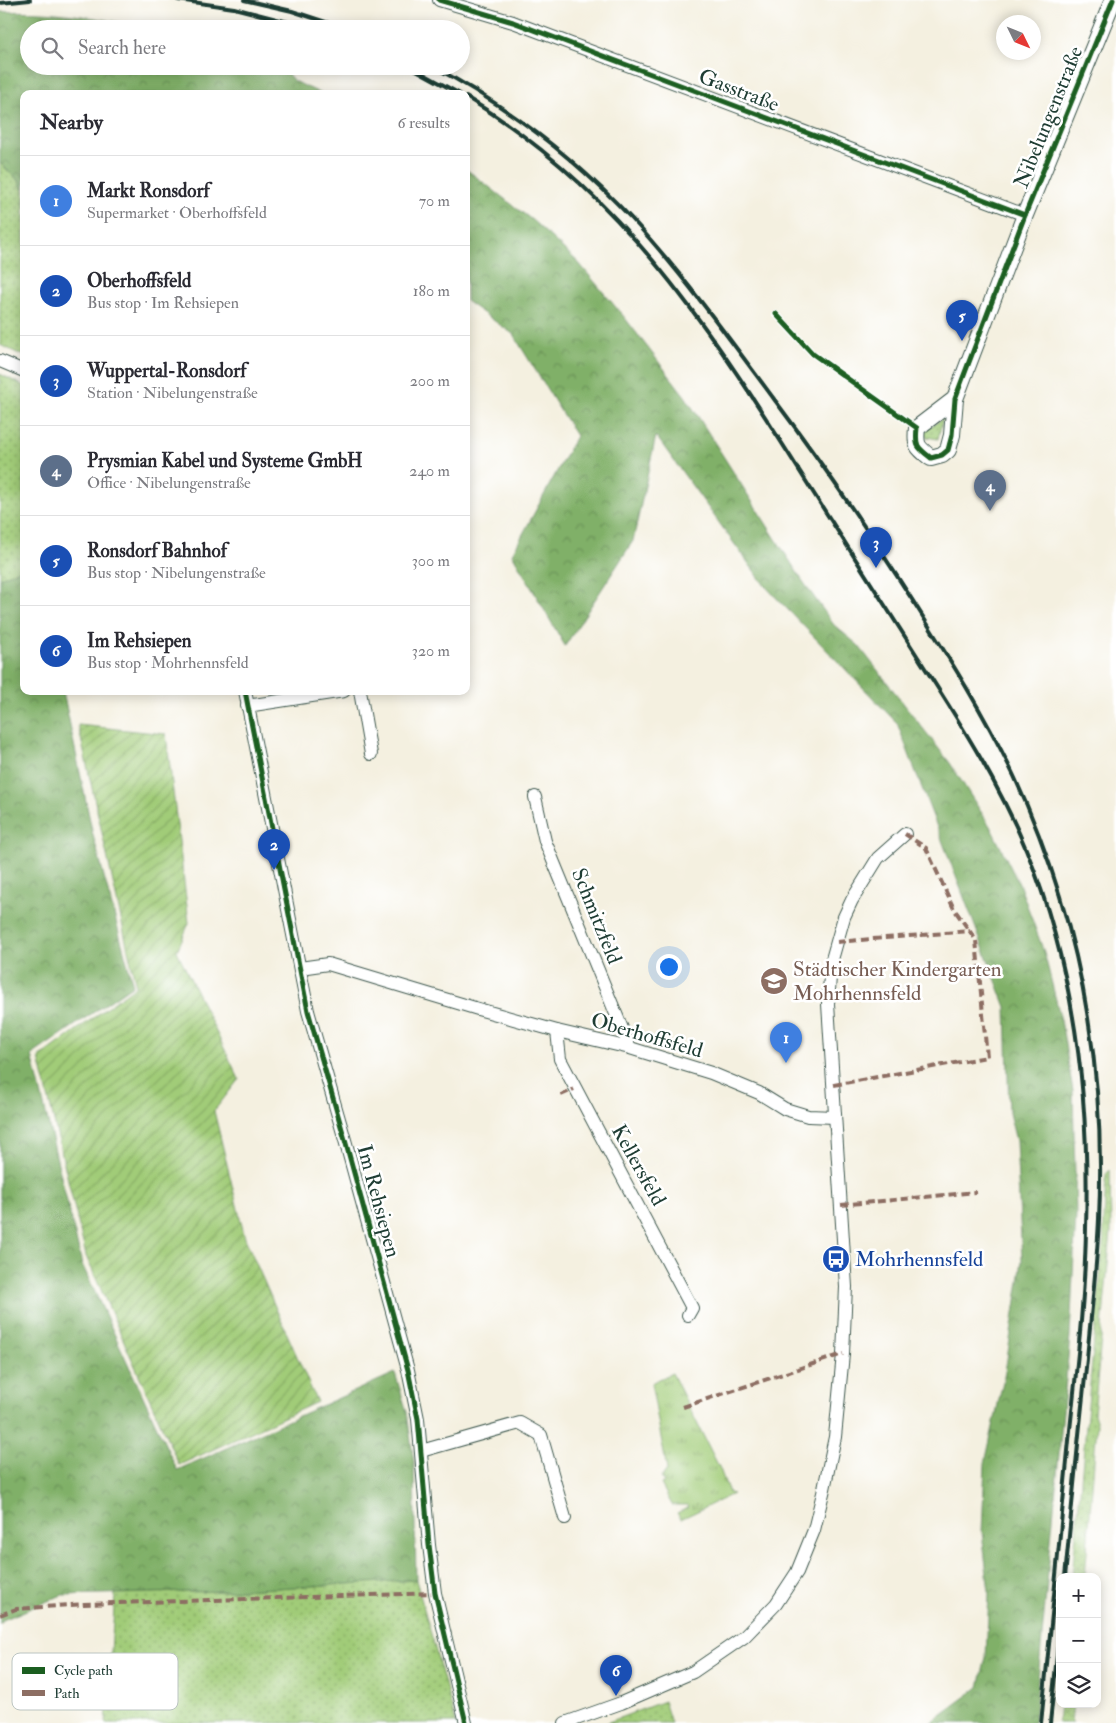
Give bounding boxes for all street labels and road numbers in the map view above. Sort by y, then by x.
street label: Nibelungenstraße [1008,42,1089,192]
street label: Gasstraße [695,63,783,118]
street label: Schmitzfeld [565,864,628,969]
street label: Oberhoffsfeld [588,1007,707,1065]
street label: Kellersfeld [605,1120,672,1211]
street label: Im Rehsiepen [351,1142,407,1261]

